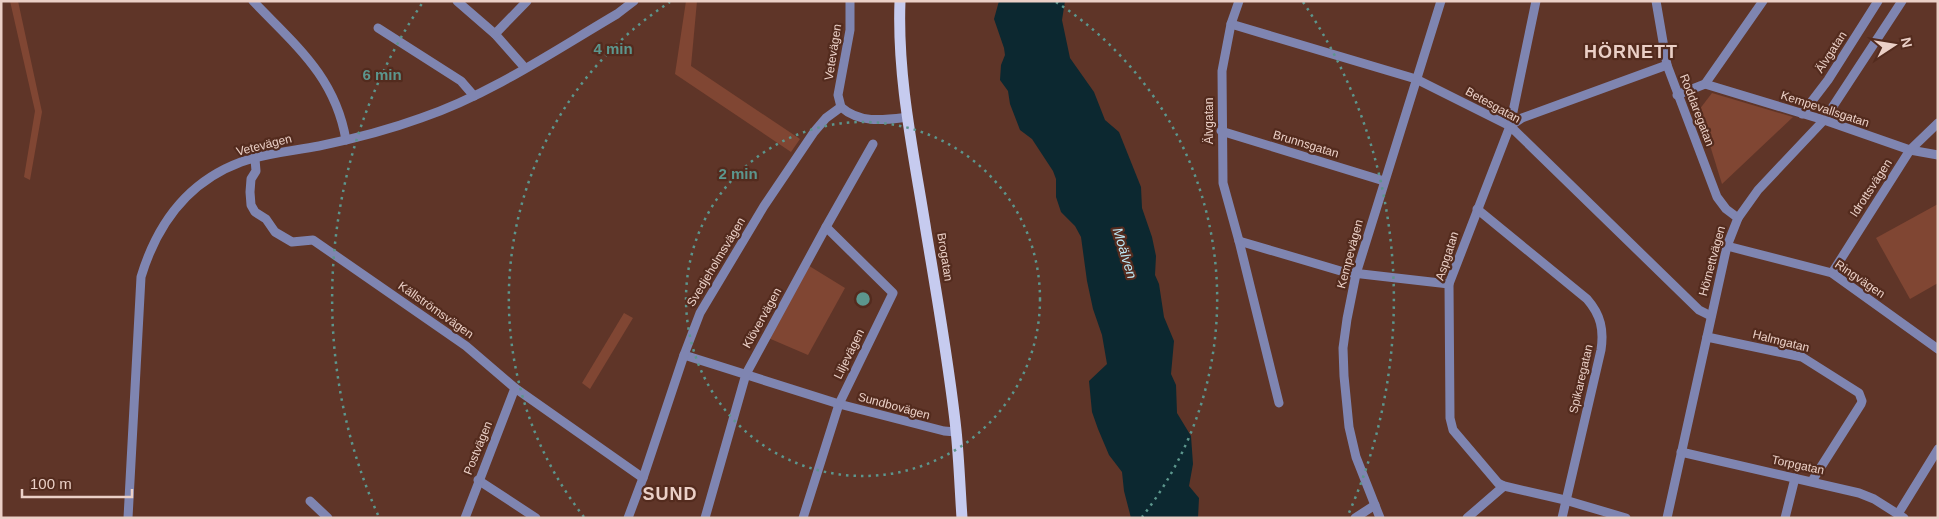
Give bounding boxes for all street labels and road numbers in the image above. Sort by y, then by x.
street label: Vetevägen [822,23,844,81]
street label: Älvgatan [1812,29,1850,75]
street label: Roddaregatan [1677,72,1717,148]
street label: Betesgatan [1463,84,1523,126]
street label: Kempevallsgatan [1779,88,1871,130]
street label: Älvgatan [1202,98,1216,144]
street label: Brunnsgatan [1271,127,1341,161]
street label: Vetevägen [235,131,293,159]
street label: Idrottsvägen [1847,156,1895,220]
street label: Svedjeholmsvägen [684,215,748,309]
street label: Kempevägen [1334,218,1366,290]
street label: Hörnettvägen [1696,224,1728,298]
street label: Aspgatan [1433,230,1461,282]
street label: Brogatan [934,232,956,282]
street label: Ringvägen [1832,257,1888,301]
street label: Källströmsvägen [396,279,476,341]
street label: Klövervägen [740,285,784,351]
street label: Liljevägen [831,327,867,381]
street label: Halmgatan [1751,327,1811,355]
street label: Spikaregatan [1566,343,1596,415]
street label: Sundbovägen [856,390,932,422]
street label: Postvägen [461,419,495,477]
street label: Torpgatan [1770,453,1826,477]

